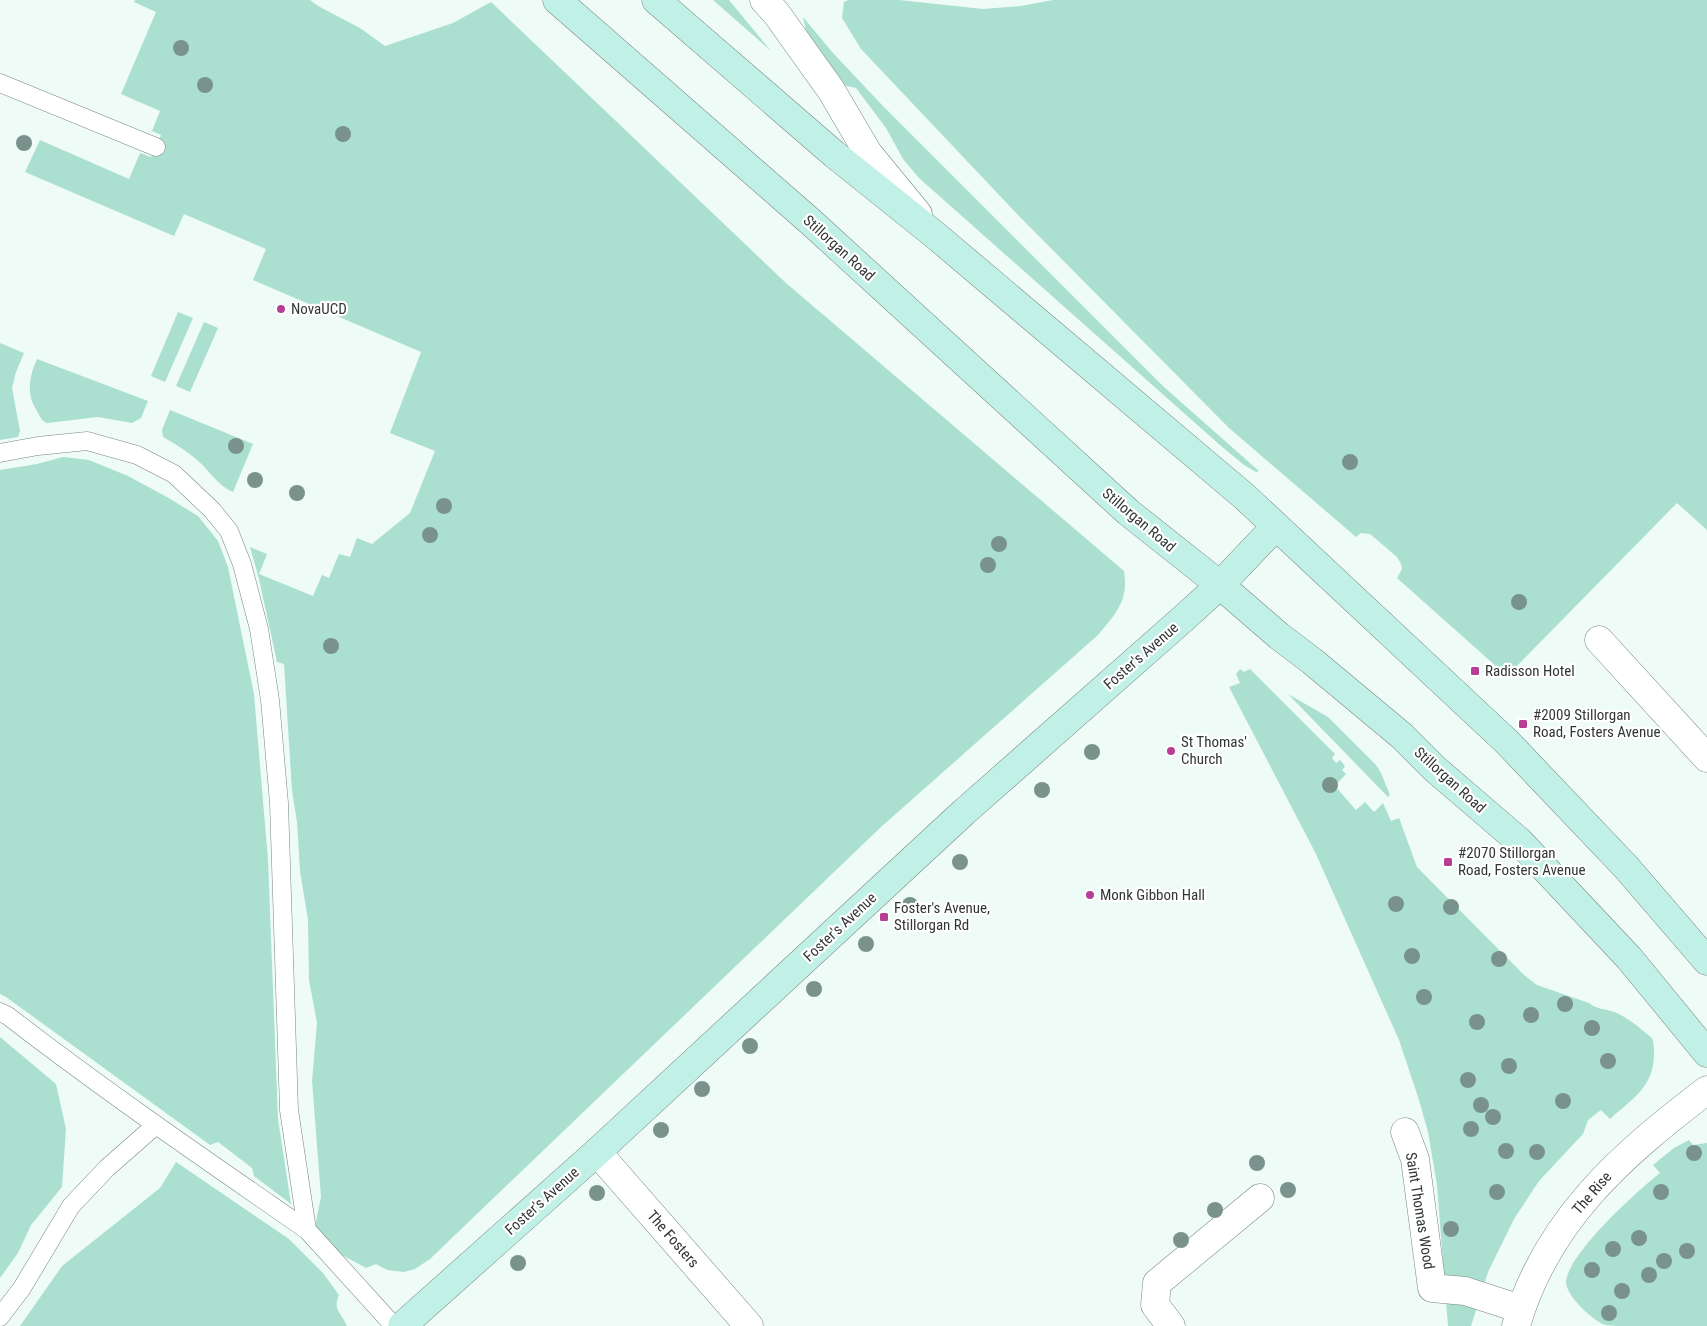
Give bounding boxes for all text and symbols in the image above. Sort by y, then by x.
street label: Stillorgan Road [800,211,878,285]
place label: NovaUCD [291,300,347,318]
marker: NovaUCD [275,303,287,315]
street label: Stillorgan Road [1099,484,1179,556]
street label: Foster's Avenue [1100,619,1182,693]
place label: Radisson Hotel [1485,662,1575,680]
marker: Radisson Hotel [1469,665,1481,677]
place label: #2009 Stillorgan Road, Fosters Avenue [1533,706,1660,741]
marker: #2009 Stillorgan Road, Fosters Avenue [1517,718,1529,730]
place label: St Thomas' Church [1181,733,1247,768]
street label: Stillorgan Road [1411,743,1489,817]
marker: St Thomas' Church [1165,745,1177,757]
place label: #2070 Stillorgan Road, Fosters Avenue [1458,844,1585,879]
marker: #2070 Stillorgan Road, Fosters Avenue [1442,856,1454,868]
place label: Monk Gibbon Hall [1100,886,1205,904]
street label: Foster's Avenue [800,889,880,965]
marker: Monk Gibbon Hall [1084,889,1096,901]
place label: Foster's Avenue, Stillorgan Rd [894,899,990,934]
marker: Foster's Avenue, Stillorgan Rd [878,911,890,923]
street label: Saint Thomas Wood [1402,1151,1438,1271]
street label: Foster's Avenue [501,1163,583,1239]
street label: The Rise [1569,1168,1615,1218]
street label: The Fosters [643,1207,703,1271]

